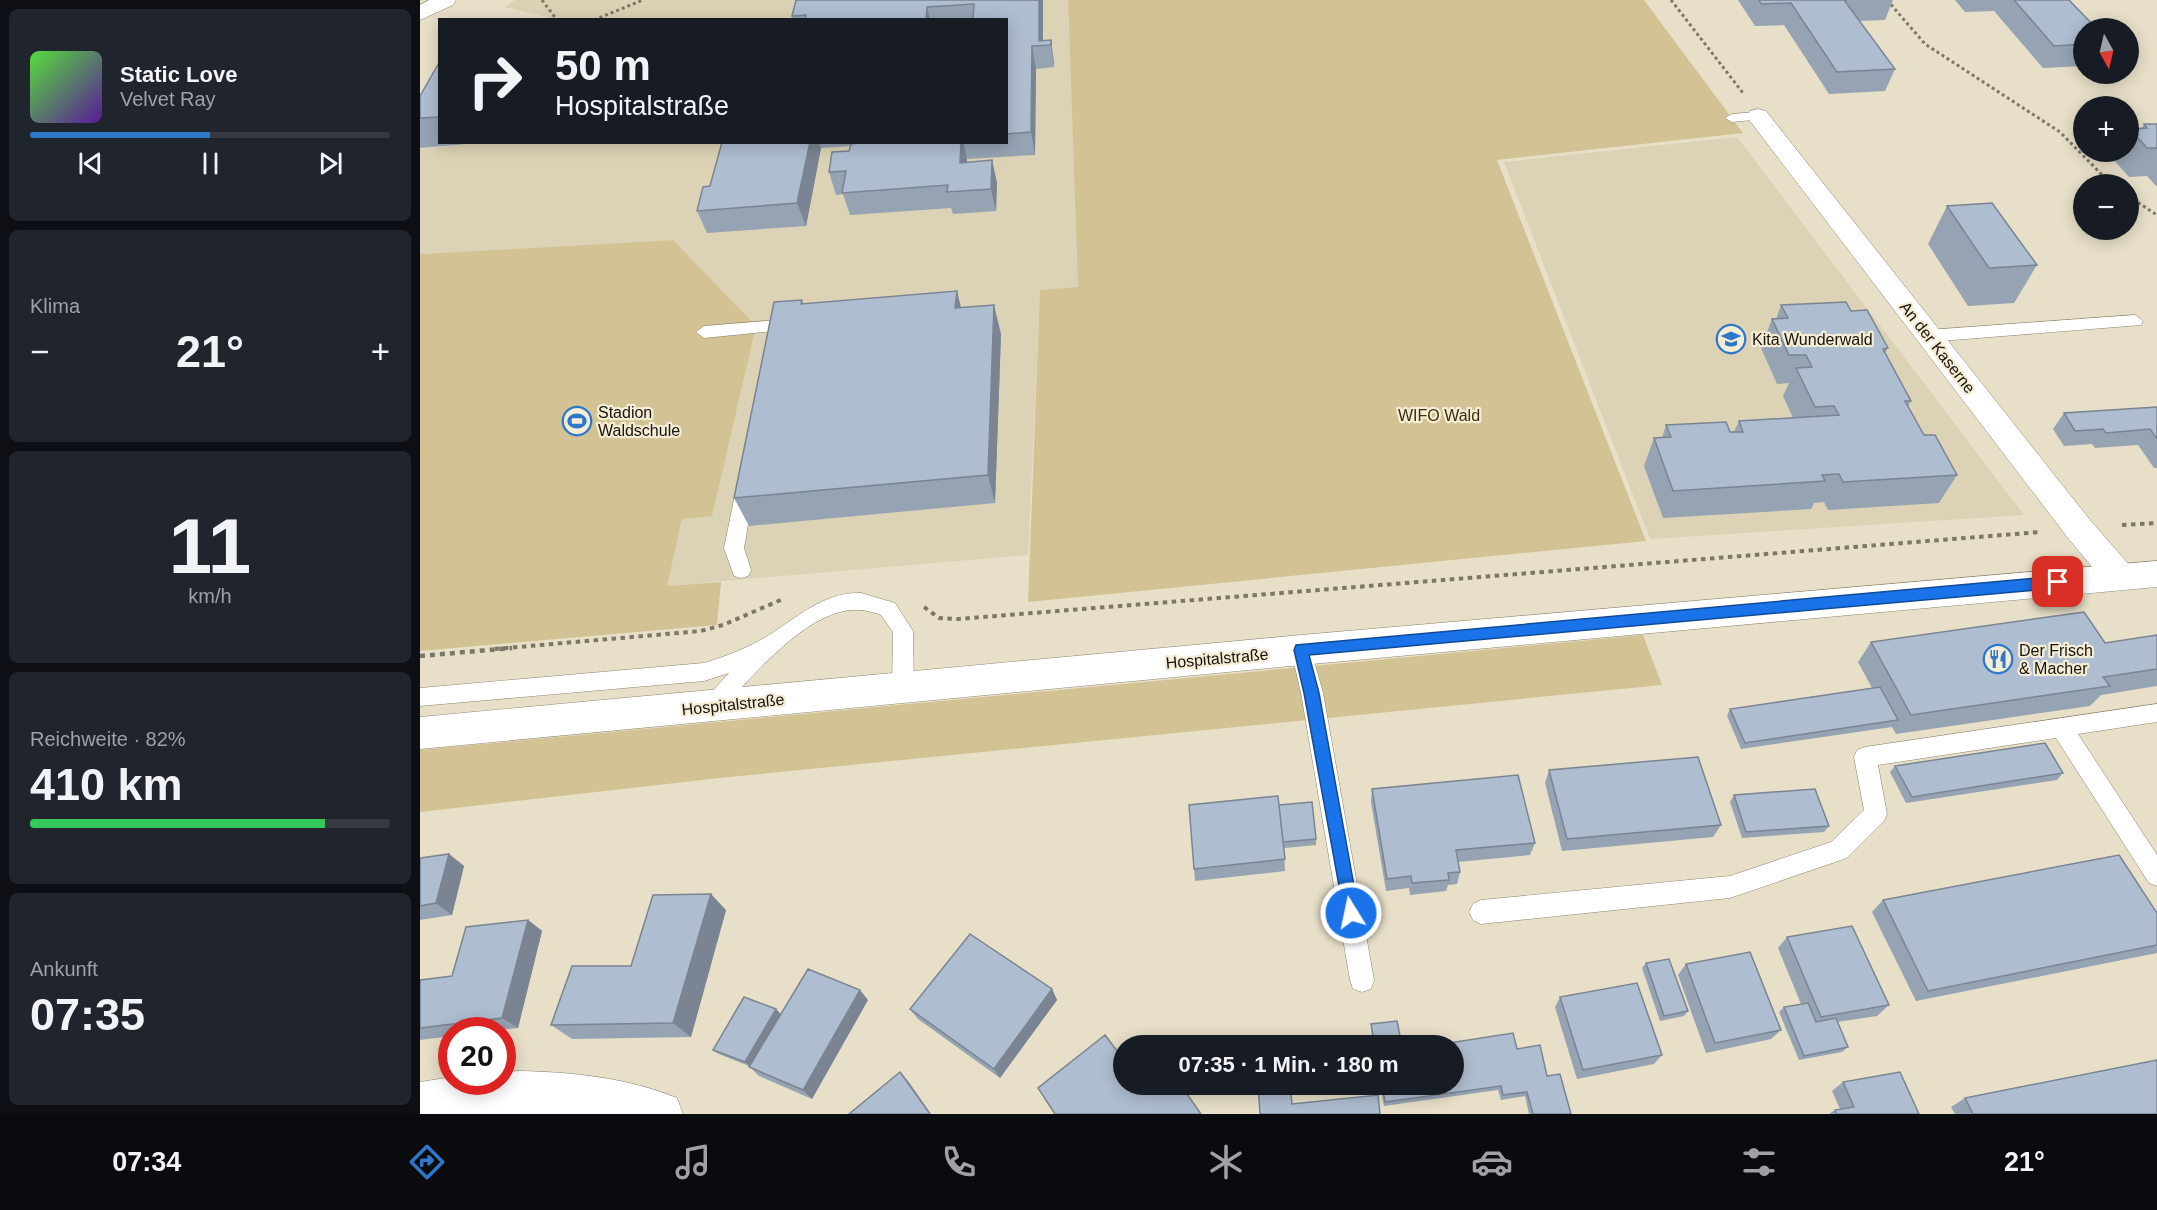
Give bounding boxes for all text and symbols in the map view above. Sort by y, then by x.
north arrow [2073,18,2139,84]
map controls [2073,18,2139,240]
icon: right [456,42,534,120]
text: 50 m [555,42,651,89]
text: Static Love [120,62,237,87]
text: Velvet Ray [120,88,216,110]
text: Hospitalstraße [555,91,729,121]
button: + [2073,96,2139,162]
icon: previous [74,147,107,180]
icon: pause [194,147,227,180]
icon: next [314,147,347,180]
button: − [2073,174,2139,240]
text: Klima [30,295,80,317]
street label: An der Kaserne [1897,298,1979,396]
school or university icon: Kita Wunderwald [1715,323,1747,355]
text: 21° [176,326,244,377]
place label: Kita Wunderwald [1752,331,1873,348]
text: − [30,333,49,370]
text: + [371,333,390,370]
place label: Stadion Waldschule [598,404,680,439]
sports icon: Stadion Waldschule [561,405,593,437]
park label: WIFO Wald [1398,407,1480,424]
text: 11 [169,502,251,590]
pin [2032,556,2083,607]
icon: arrive [2041,565,2074,598]
text: km/h [188,585,232,607]
place label: Der Frisch & Macher [2019,642,2093,677]
restaurant icon: Der Frisch & Macher [1982,643,2014,675]
street label: Hospitalstraße [1165,646,1269,671]
street label: Hospitalstraße [681,691,785,718]
text: Reichweite · 82% [30,728,186,750]
text: 410 km [30,759,183,810]
position arrow [1319,881,1383,945]
text: Ankunft [30,958,98,980]
text: 07:35 [30,989,145,1040]
speed limit sign: 20 [438,1017,516,1095]
text: 07:35 · 1 Min. · 180 m [1178,1052,1399,1077]
icon: directions [406,1141,448,1183]
icon: music [672,1141,714,1183]
icon: phone [938,1141,980,1183]
icon: climate [1205,1141,1247,1183]
icon: car [1471,1141,1513,1183]
icon: filters [1738,1141,1780,1183]
text: 07:34 [112,1147,181,1177]
text: 21° [2004,1147,2045,1177]

